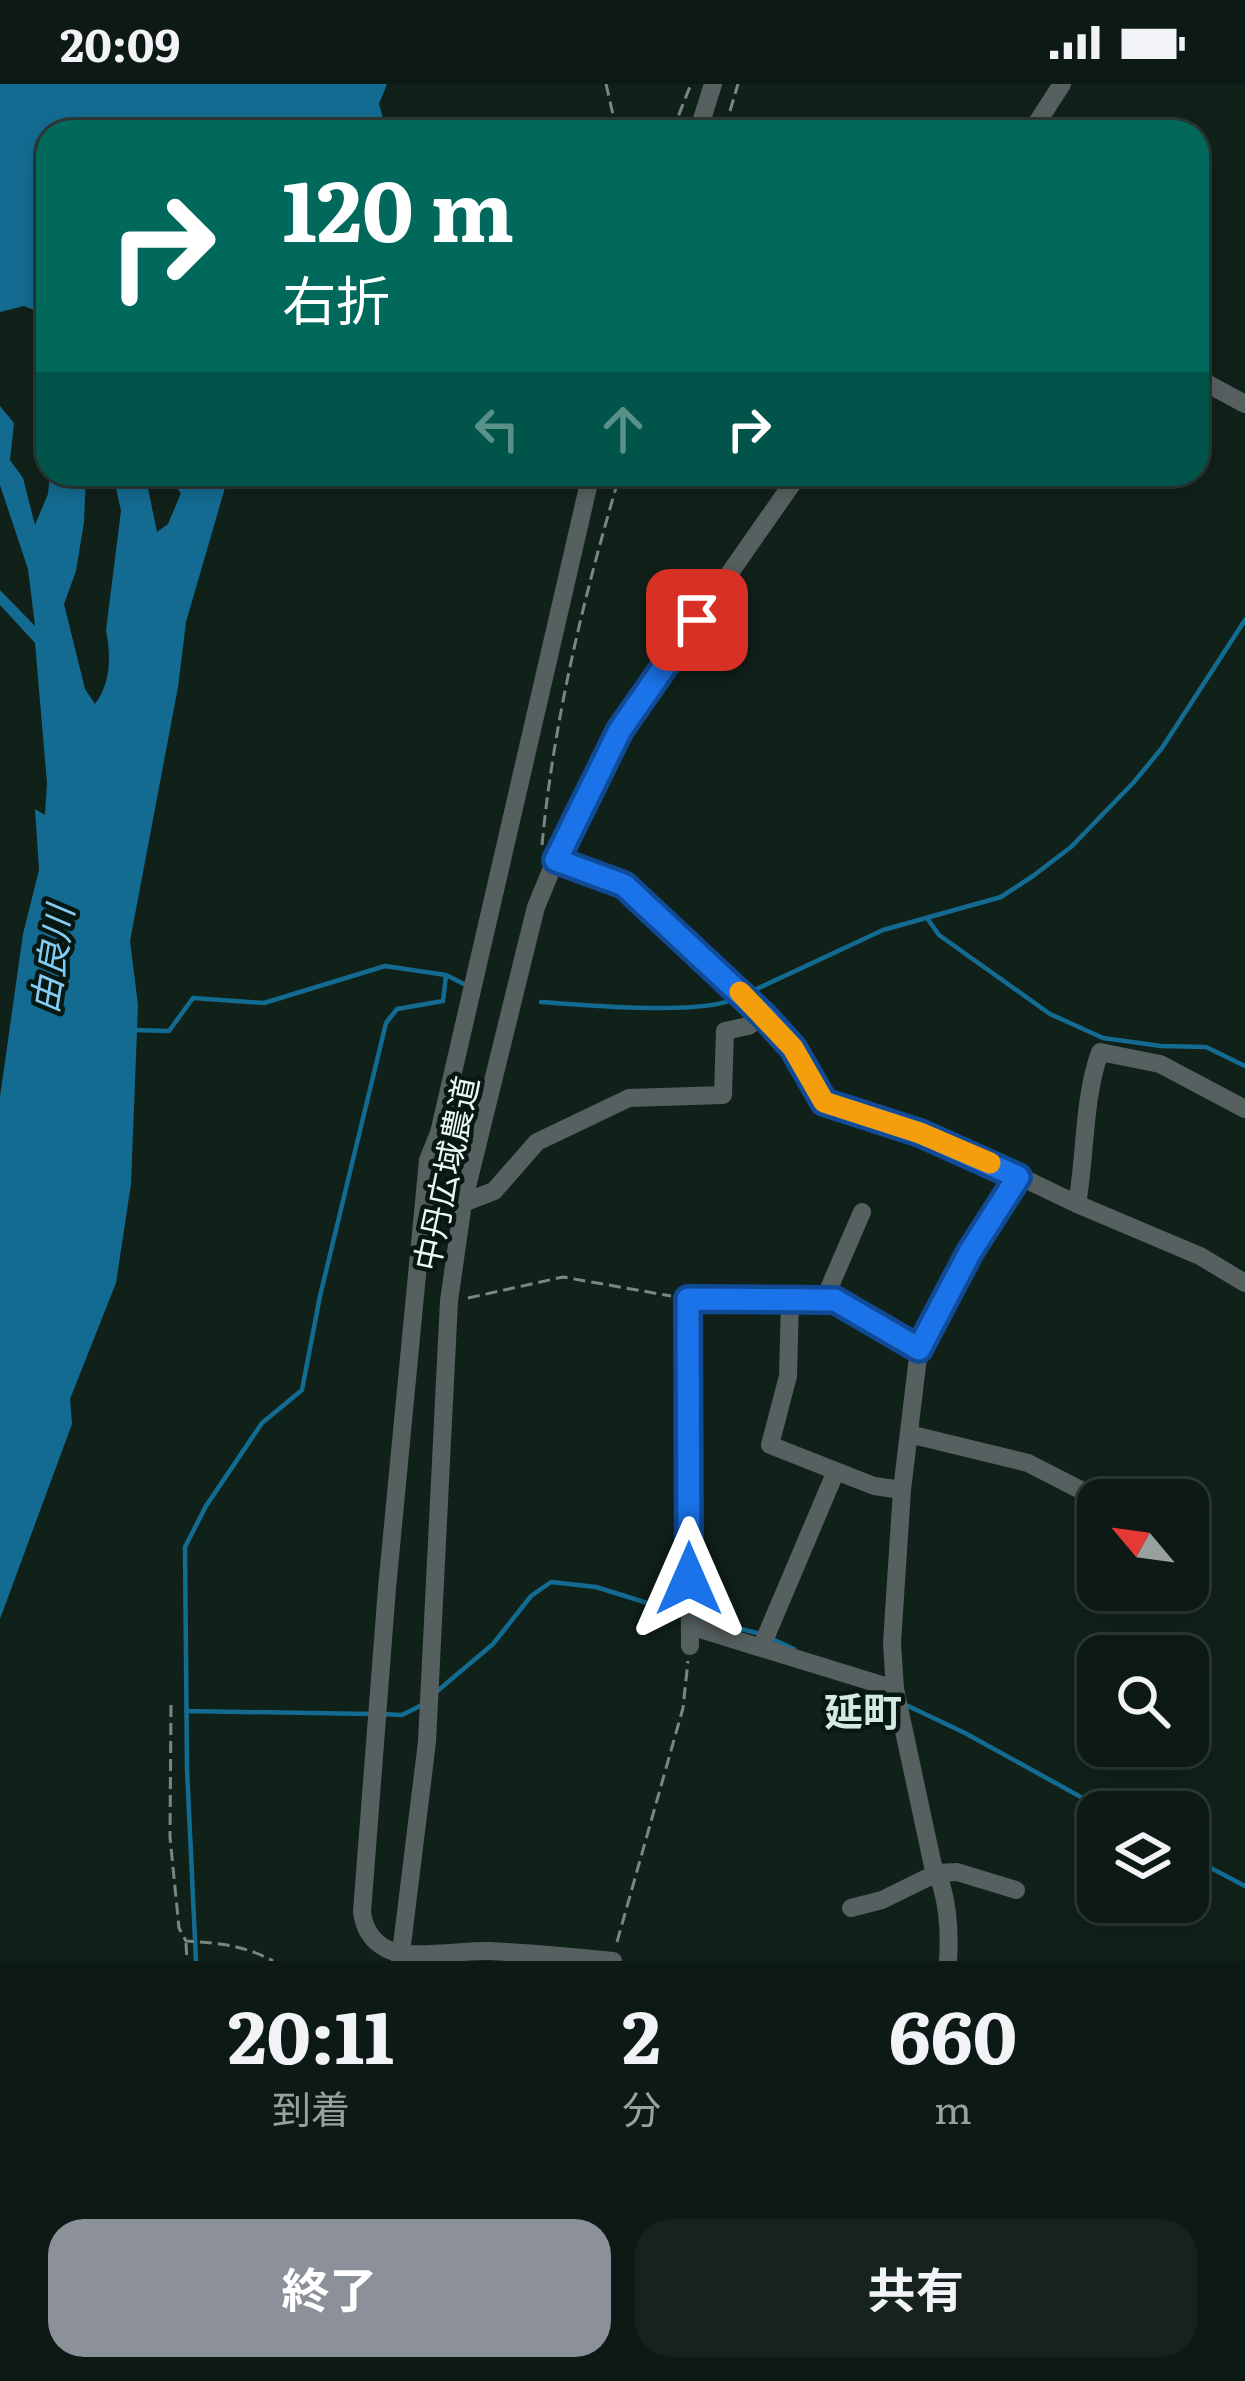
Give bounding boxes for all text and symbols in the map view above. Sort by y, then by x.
text: 20:09 [60,9,180,76]
text: 120 m [282,143,514,268]
icon: right [84,168,240,324]
text: 右折 [282,257,390,338]
icon: left [464,396,530,462]
icon: ahead [590,396,656,462]
icon: right [716,396,782,462]
pin [646,569,748,671]
icon: arrive [664,587,730,653]
water label: 由良川 [15,898,85,1016]
street label: 中丹広域農道 [399,1071,489,1275]
north arrow [1077,1479,1209,1611]
map controls [1077,1479,1209,1923]
position arrow [626,1516,752,1642]
button: search [1077,1635,1209,1767]
district label: 延町 [824,1680,902,1738]
button: layers [1077,1791,1209,1923]
text: 20:11 [228,1979,394,2086]
text: 2 [622,1979,661,2086]
text: 660 [889,1979,1017,2086]
text: 到着 [272,2078,350,2136]
text: 分 [622,2078,661,2136]
text: m [934,2078,972,2136]
button: 終了 [48,2219,611,2357]
button: 共有 [635,2219,1197,2357]

